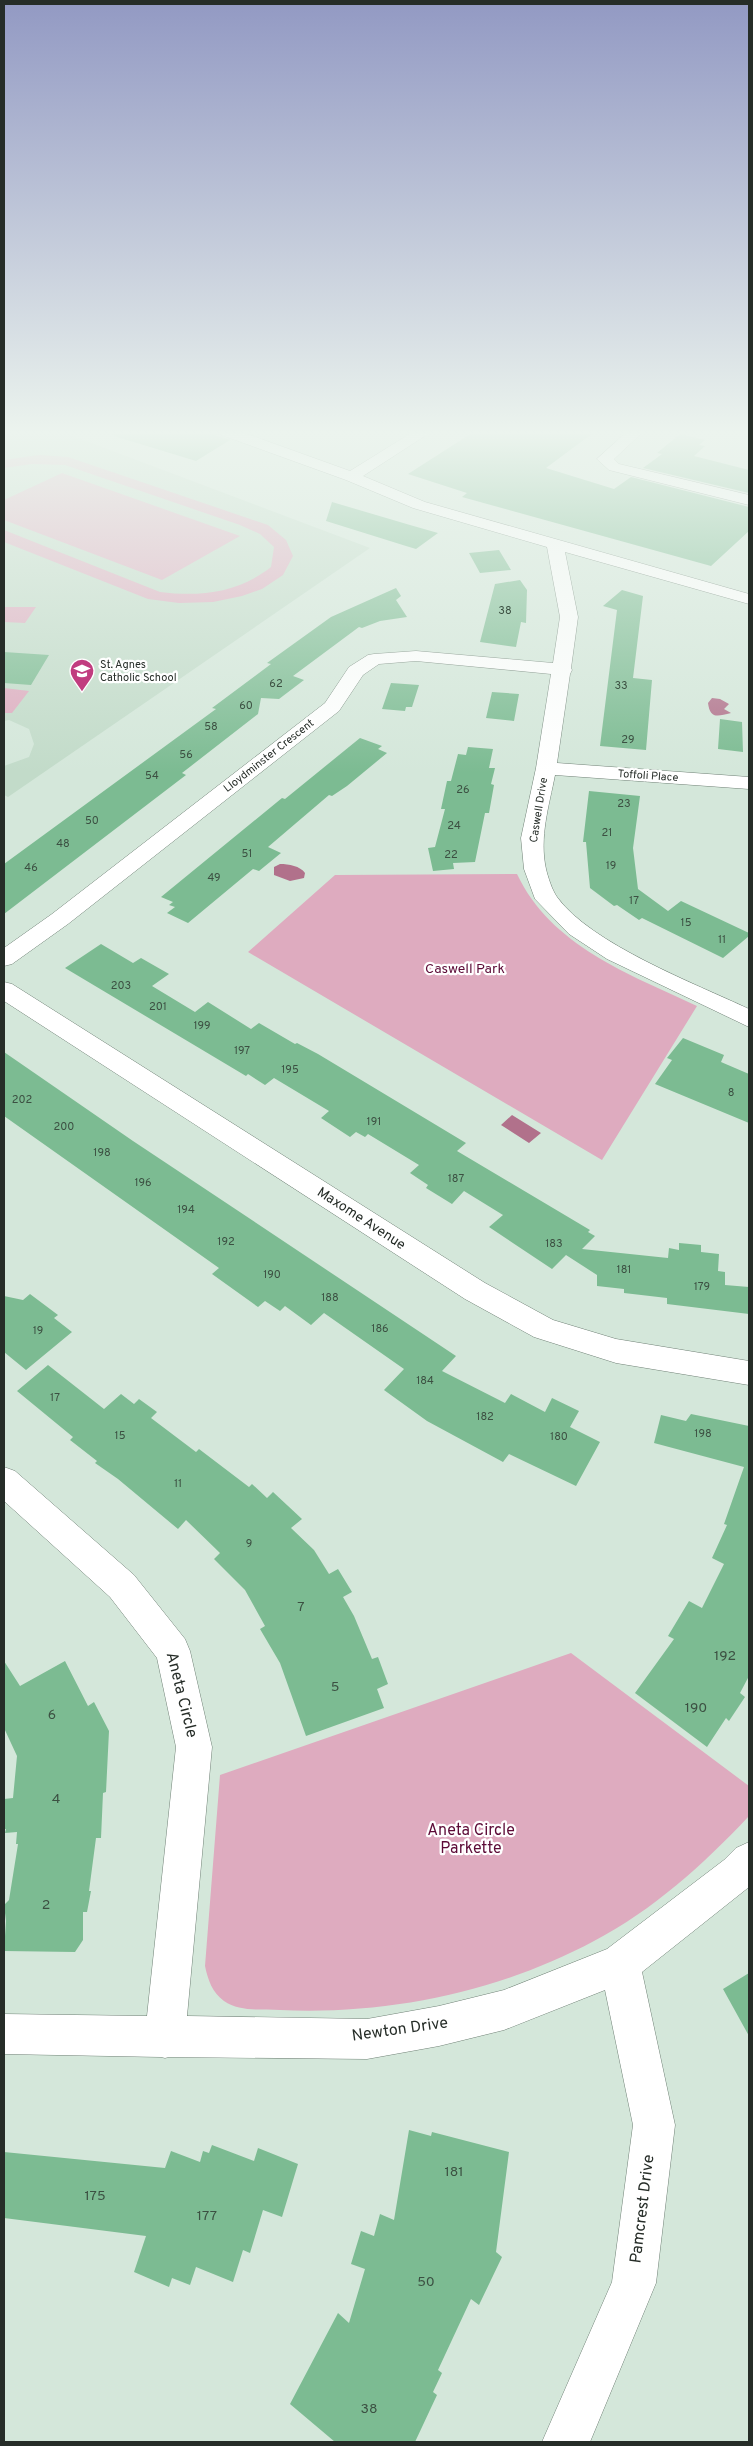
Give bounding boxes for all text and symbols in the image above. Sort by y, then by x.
house number: 38 [498,604,512,618]
school or university icon: St. Agnes Catholic School [69,658,95,692]
place label: St. Agnes Catholic School [100,658,177,685]
house number: 62 [269,677,283,691]
house number: 33 [614,679,628,693]
house number: 60 [239,699,253,713]
street label: Lloydminster Crescent [221,716,317,796]
house number: 58 [204,720,218,734]
house number: 29 [621,733,635,747]
house number: 56 [179,748,193,762]
street label: Toffoli Place [617,767,679,785]
house number: 54 [145,769,159,783]
street label: Caswell Drive [527,776,551,844]
house number: 26 [456,783,470,797]
house number: 23 [617,797,631,811]
house number: 50 [85,814,99,828]
house number: 24 [447,819,461,833]
house number: 21 [602,826,612,840]
house number: 48 [56,837,70,851]
house number: 51 [242,847,252,861]
house number: 22 [444,848,458,862]
house number: 19 [606,859,616,873]
house number: 46 [24,861,38,875]
house number: 49 [207,871,221,885]
house number: 17 [629,894,639,908]
house number: 15 [681,916,692,930]
house number: 11 [718,933,726,947]
park label: Caswell Park [425,961,505,978]
house number: 203 [111,979,131,993]
house number: 201 [149,1000,167,1014]
house number: 199 [193,1019,211,1033]
house number: 197 [234,1044,250,1058]
house number: 195 [281,1063,299,1077]
house number: 8 [728,1086,734,1100]
house number: 202 [12,1093,32,1107]
house number: 191 [367,1115,381,1129]
house number: 200 [54,1120,74,1134]
house number: 198 [93,1146,111,1160]
house number: 187 [448,1172,464,1186]
house number: 196 [134,1176,152,1190]
street label: Maxome Avenue [314,1184,408,1254]
house number: 194 [177,1203,195,1217]
house number: 192 [217,1235,235,1249]
house number: 183 [545,1237,563,1251]
house number: 181 [617,1263,631,1277]
house number: 190 [263,1268,281,1282]
house number: 179 [694,1280,710,1294]
house number: 188 [321,1291,339,1305]
house number: 186 [371,1322,389,1336]
house number: 19 [33,1324,43,1338]
house number: 184 [416,1374,434,1388]
house number: 17 [50,1391,60,1405]
house number: 182 [476,1410,494,1424]
house number: 198 [694,1427,712,1441]
house number: 15 [115,1429,126,1443]
house number: 180 [550,1430,568,1444]
house number: 11 [174,1477,182,1491]
house number: 9 [246,1537,252,1551]
house number: 7 [297,1599,305,1616]
house number: 192 [714,1648,736,1665]
street label: Aneta Circle [161,1650,201,1740]
house number: 5 [331,1679,339,1696]
house number: 190 [685,1700,707,1717]
house number: 6 [48,1707,56,1724]
house number: 4 [52,1791,60,1808]
park label: Aneta Circle Parkette [427,1821,515,1859]
house number: 2 [42,1897,50,1914]
street label: Newton Drive [351,2013,449,2047]
street label: Pamcrest Drive [626,2153,660,2265]
house number: 181 [445,2164,463,2181]
house number: 175 [84,2188,106,2205]
house number: 177 [197,2208,217,2225]
house number: 50 [417,2274,435,2291]
house number: 38 [361,2401,377,2418]

